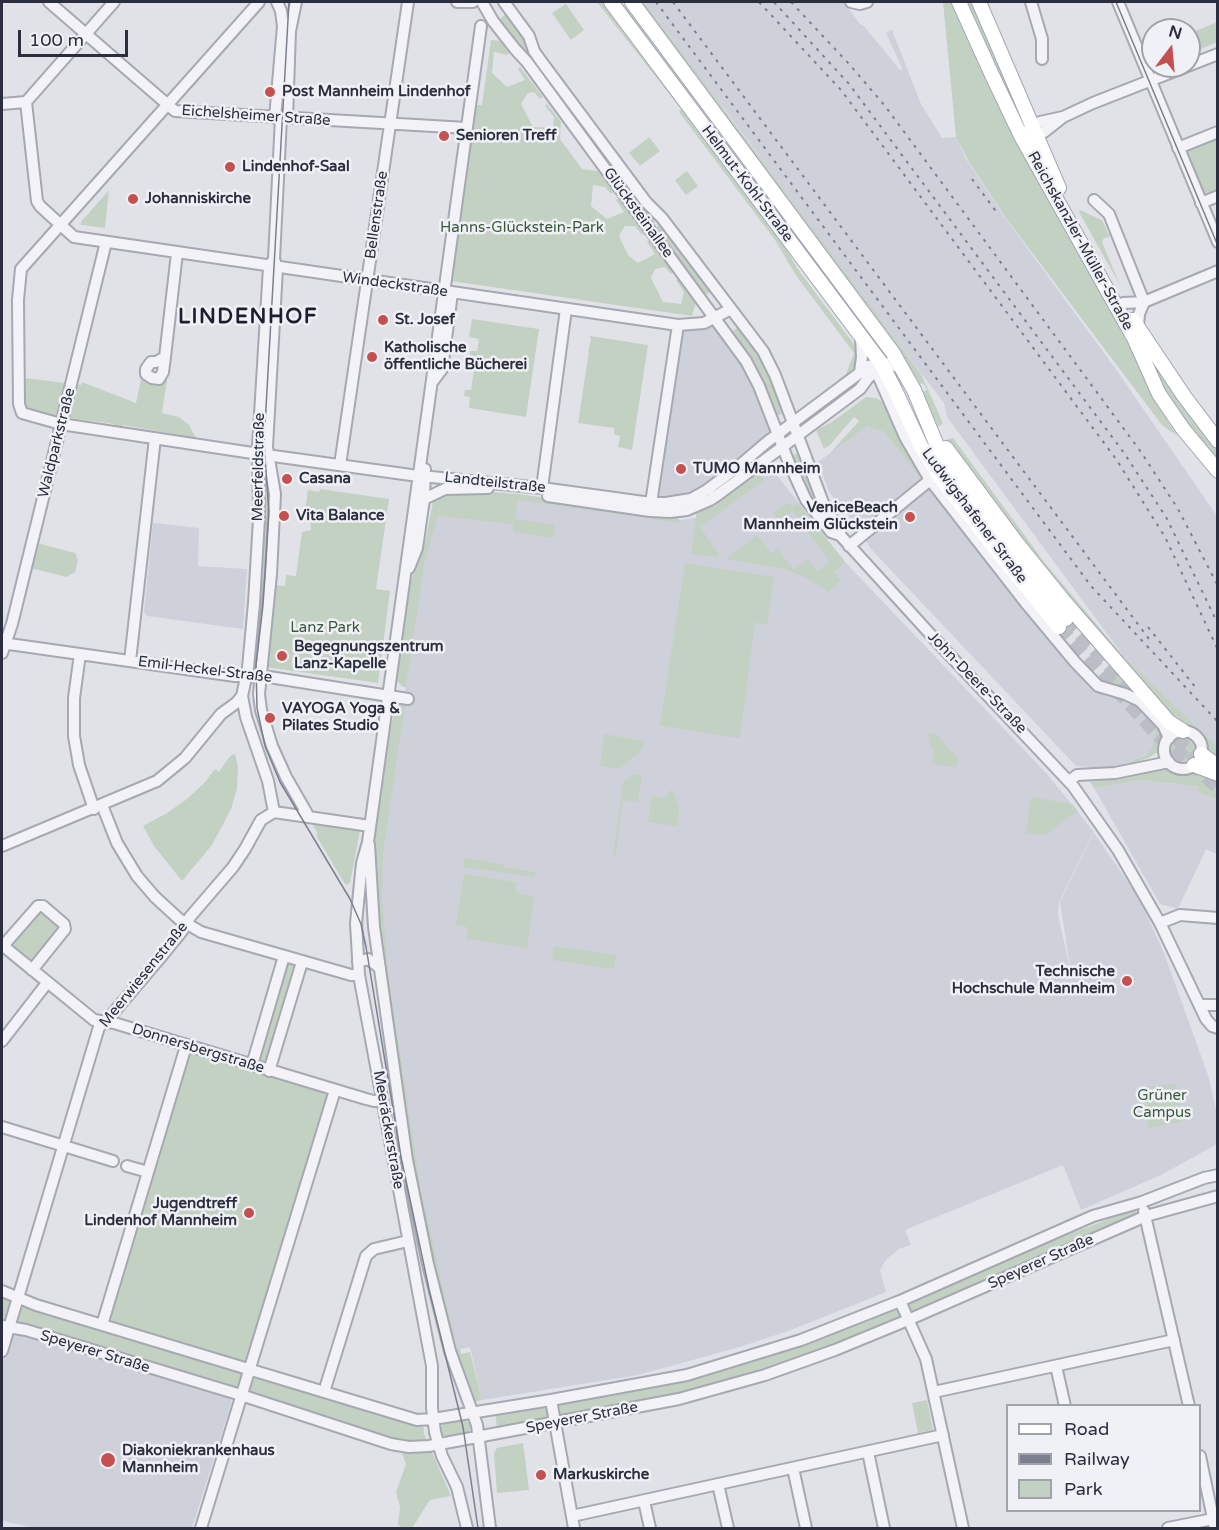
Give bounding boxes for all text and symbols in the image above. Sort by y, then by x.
scale bar [21,18,130,56]
north arrow [1141,18,1201,78]
text: N [1166,21,1184,44]
text: 100 m [29,29,84,51]
place label: Post Mannheim Lindenhof [282,83,470,101]
marker: Post Mannheim Lindenhof [263,85,277,99]
street label: Eichelsheimer Straße [181,102,331,130]
street label: Helmut-Kohl-Straße [697,122,797,246]
place label: Senioren Treff [456,127,557,145]
marker: Senioren Treff [437,129,451,143]
street label: Reichskanzler-Müller-Straße [1023,148,1137,334]
place label: Lindenhof-Saal [242,158,350,176]
marker: Lindenhof-Saal [223,160,237,174]
street label: Glücksteinallee [599,164,677,262]
street label: Bellenstraße [362,170,392,260]
place label: Johanniskirche [145,190,251,208]
marker: Johanniskirche [126,192,140,206]
park label: Hanns-Glückstein-Park [440,219,604,237]
street label: Windeckstraße [341,269,449,301]
district label: LINDENHOF [178,304,318,330]
place label: St. Josef [395,311,455,329]
marker: St. Josef [376,313,390,327]
place label: Katholische öffentliche Bücherei [384,339,527,374]
marker: Katholische öffentliche Bücherei [365,350,379,364]
street label: Waldparkstraße [35,386,79,500]
street label: Meerfeldstraße [249,413,269,521]
street label: Ludwigshafener Straße [917,445,1031,587]
place label: TUMO Mannheim [693,460,820,478]
marker: TUMO Mannheim [674,462,688,476]
street label: Landteilstraße [443,469,547,497]
place label: Casana [299,470,351,488]
marker: Casana [280,472,294,486]
place label: VeniceBeach Mannheim Glückstein [743,499,898,534]
place label: Vita Balance [296,507,385,525]
marker: Vita Balance [277,509,291,523]
marker: VeniceBeach Mannheim Glückstein [903,510,917,524]
park label: Lanz Park [290,619,360,637]
street label: John-Deere-Straße [924,628,1030,738]
place label: Begegnungszentrum Lanz-Kapelle [294,638,444,673]
marker: Begegnungszentrum Lanz-Kapelle [275,649,289,663]
street label: Emil-Heckel-Straße [137,653,273,687]
place label: VAYOGA Yoga & Pilates Studio [282,700,400,735]
marker: VAYOGA Yoga & Pilates Studio [263,711,277,725]
street label: Meerwiesenstraße [96,919,192,1031]
place label: Technische Hochschule Mannheim [952,963,1115,998]
marker: Technische Hochschule Mannheim [1120,974,1134,988]
street label: Donnersbergstraße [130,1020,266,1078]
street label: Meeräckerstraße [369,1069,407,1191]
park label: Grüner Campus [1133,1087,1191,1122]
place label: Jugendtreff Lindenhof Mannheim [84,1195,237,1230]
marker: Jugendtreff Lindenhof Mannheim [242,1206,256,1220]
street label: Speyerer Straße [985,1231,1097,1293]
street label: Speyerer Straße [38,1327,152,1377]
street label: Speyerer Straße [525,1398,639,1438]
legend [1006,1404,1201,1512]
text: Road [1064,1418,1109,1440]
place label: Diakoniekrankenhaus Mannheim [122,1442,275,1477]
text: Railway [1064,1448,1130,1470]
marker: Diakoniekrankenhaus Mannheim [99,1451,117,1469]
place label: Markuskirche [553,1466,649,1484]
marker: Markuskirche [534,1468,548,1482]
text: Park [1064,1478,1102,1500]

